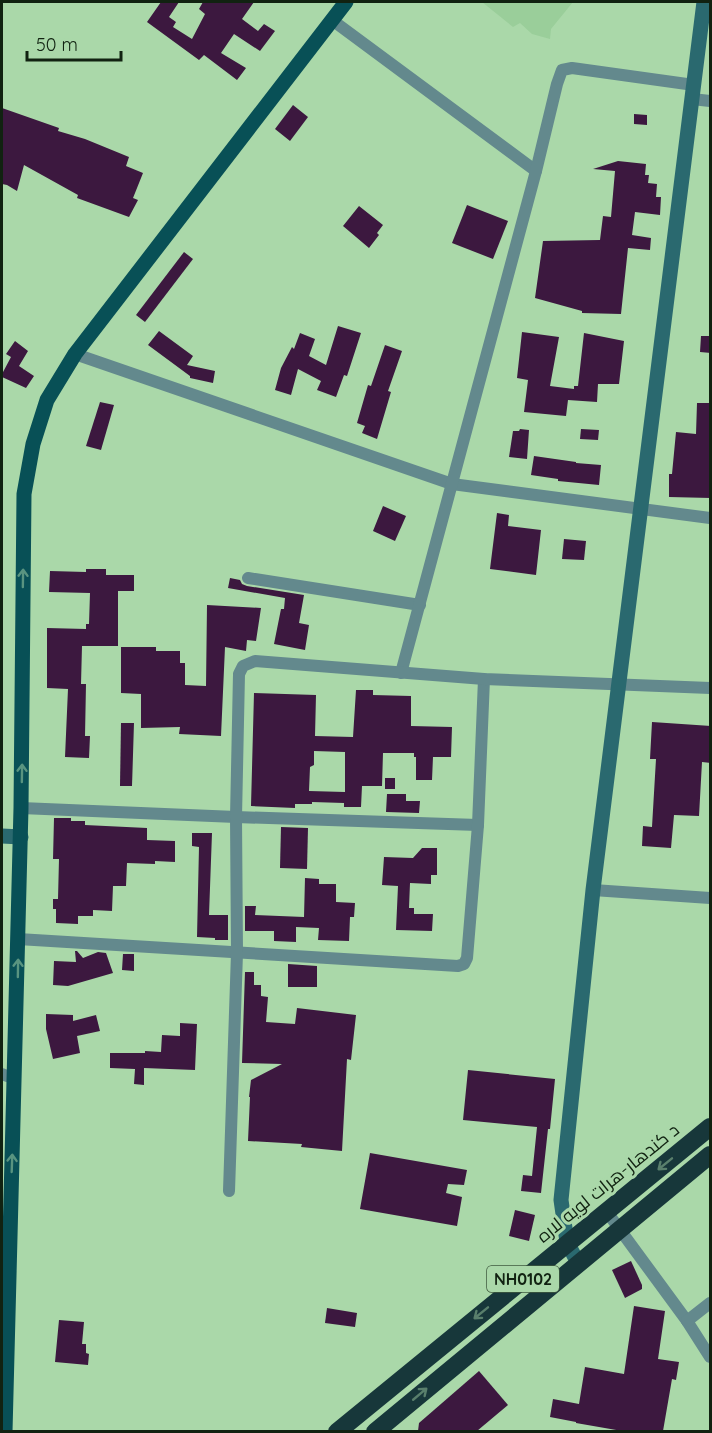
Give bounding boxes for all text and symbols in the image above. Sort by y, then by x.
scale bar [27,24,122,62]
text: 50 m [36,33,78,56]
one-way arrow [17,569,29,589]
one-way arrow [16,764,28,784]
one-way arrow [12,959,23,979]
street label: د کندهار-هرات لويه لاره [532,1118,684,1247]
one-way arrow [7,1154,18,1174]
one-way arrow [658,1157,673,1171]
road number: NH0102 [487,1266,559,1292]
one-way arrow [474,1306,489,1320]
one-way arrow [412,1387,427,1401]

